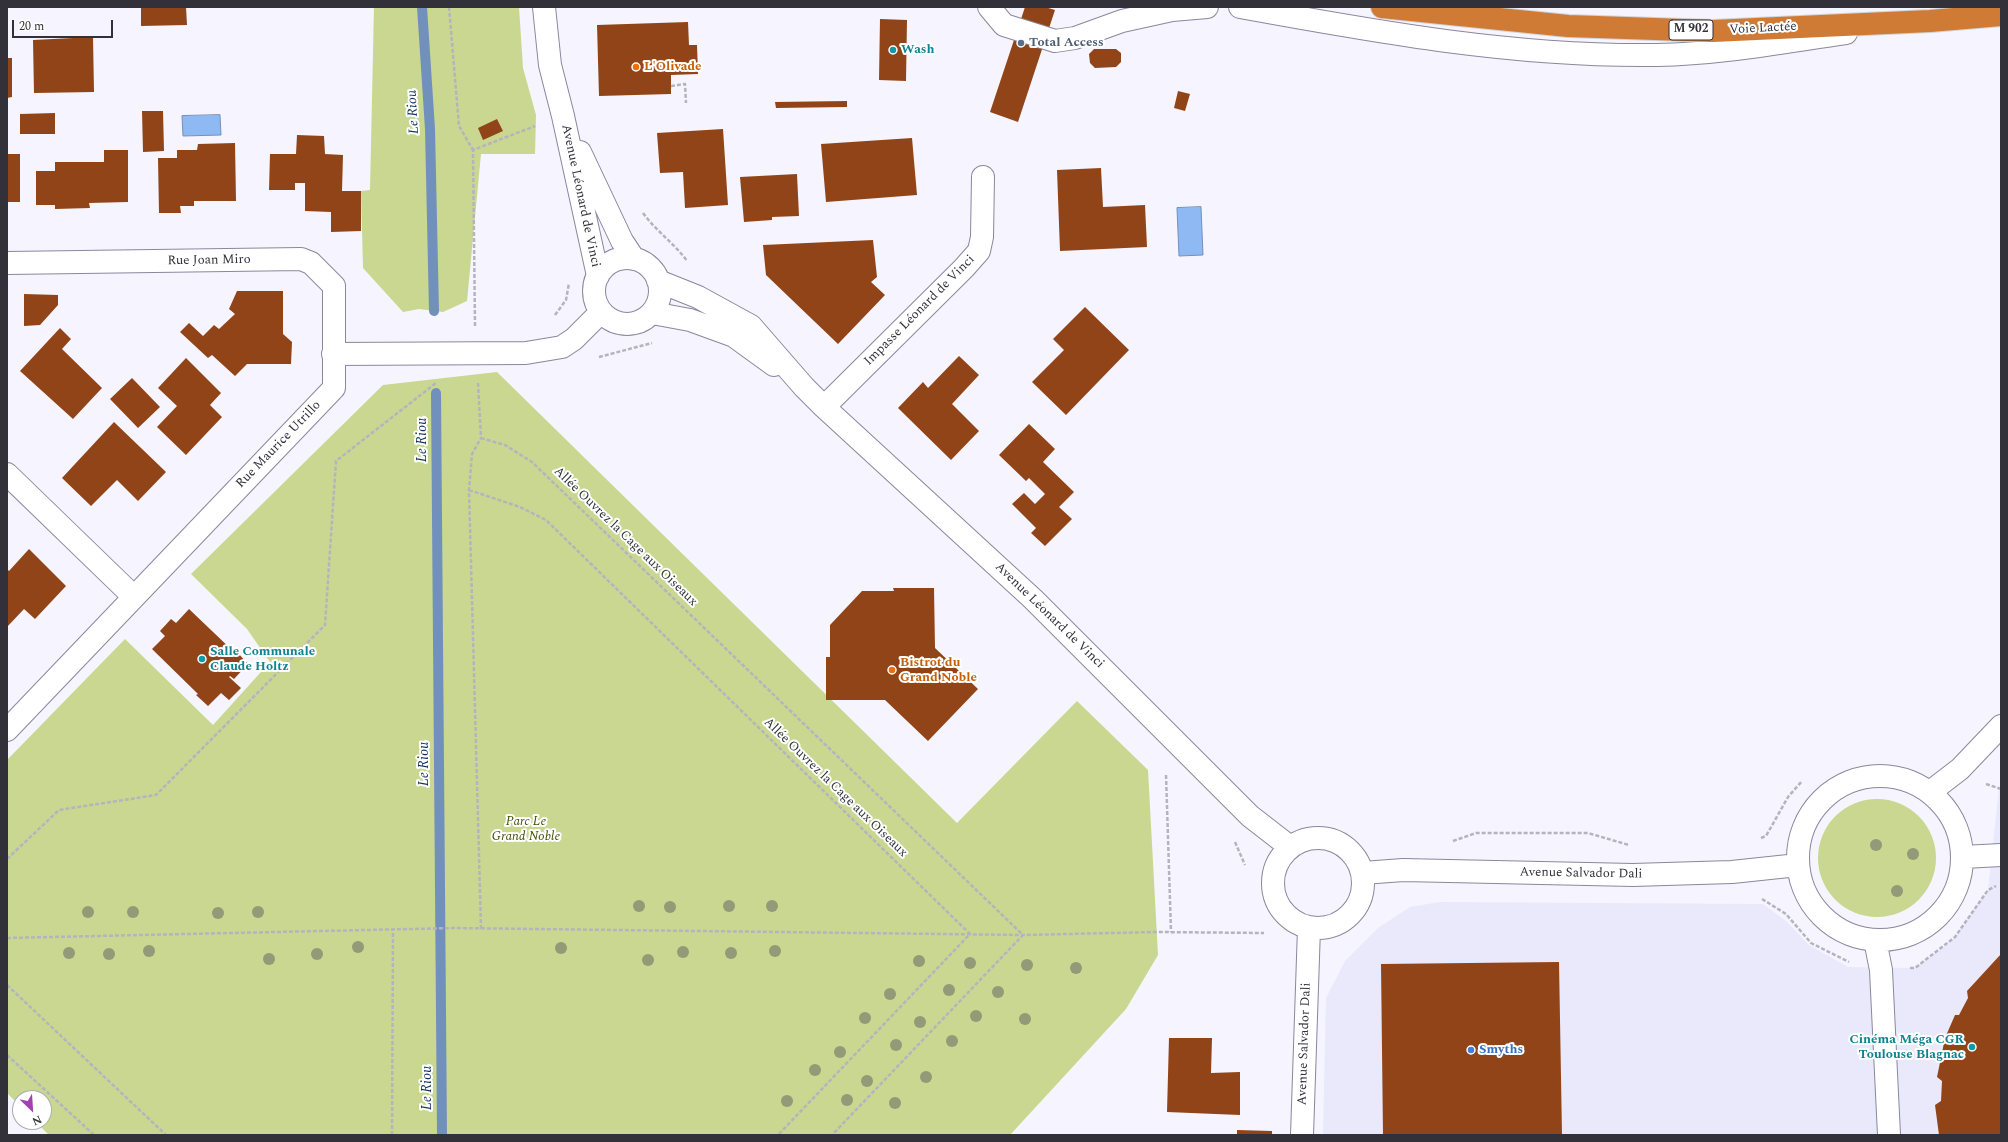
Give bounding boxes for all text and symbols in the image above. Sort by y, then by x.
scale bar [14,12,115,38]
text: 20 m [19,17,44,36]
street label: Voie Lactée [1729,19,1797,39]
road number: M 902 [1669,20,1713,40]
place label: Total Access [1029,35,1104,51]
marker: Total Access [1016,38,1026,48]
place label: Wash [901,42,935,58]
marker: Wash [888,45,898,55]
place label: L'Olivade [644,59,701,75]
marker: L'Olivade [631,62,641,72]
water label: Le Riou [404,89,424,135]
street label: Avenue Léonard de Vinci [557,123,603,269]
street label: Rue Joan Miro [167,252,251,270]
street label: Impasse Léonard de Vinci [861,252,979,370]
street label: Rue Maurice Utrillo [233,398,325,492]
water label: Le Riou [415,418,431,462]
street label: Allée Ouvrez la Cage aux Oiseaux [550,464,700,610]
street label: Avenue Léonard de Vinci [991,560,1107,672]
place label: Salle Communale Claude Holtz [210,644,315,675]
marker: Salle Communale Claude Holtz [197,654,207,664]
place label: Bistrot du Grand Noble [900,655,977,686]
marker: Bistrot du Grand Noble [887,665,897,675]
street label: Allée Ouvrez la Cage aux Oiseaux [760,715,910,861]
water label: Le Riou [417,742,433,786]
park label: Parc Le Grand Noble [492,814,560,845]
street label: Avenue Salvador Dali [1519,865,1643,883]
street label: Avenue Salvador Dali [1295,982,1315,1106]
place label: Cinéma Méga CGR Toulouse Blagnac [1849,1032,1964,1063]
place label: Smyths [1479,1042,1523,1058]
marker: Cinéma Méga CGR Toulouse Blagnac [1967,1042,1977,1052]
marker: Smyths [1466,1045,1476,1055]
water label: Le Riou [420,1066,436,1110]
north arrow [12,1090,52,1130]
text: N [29,1111,45,1130]

